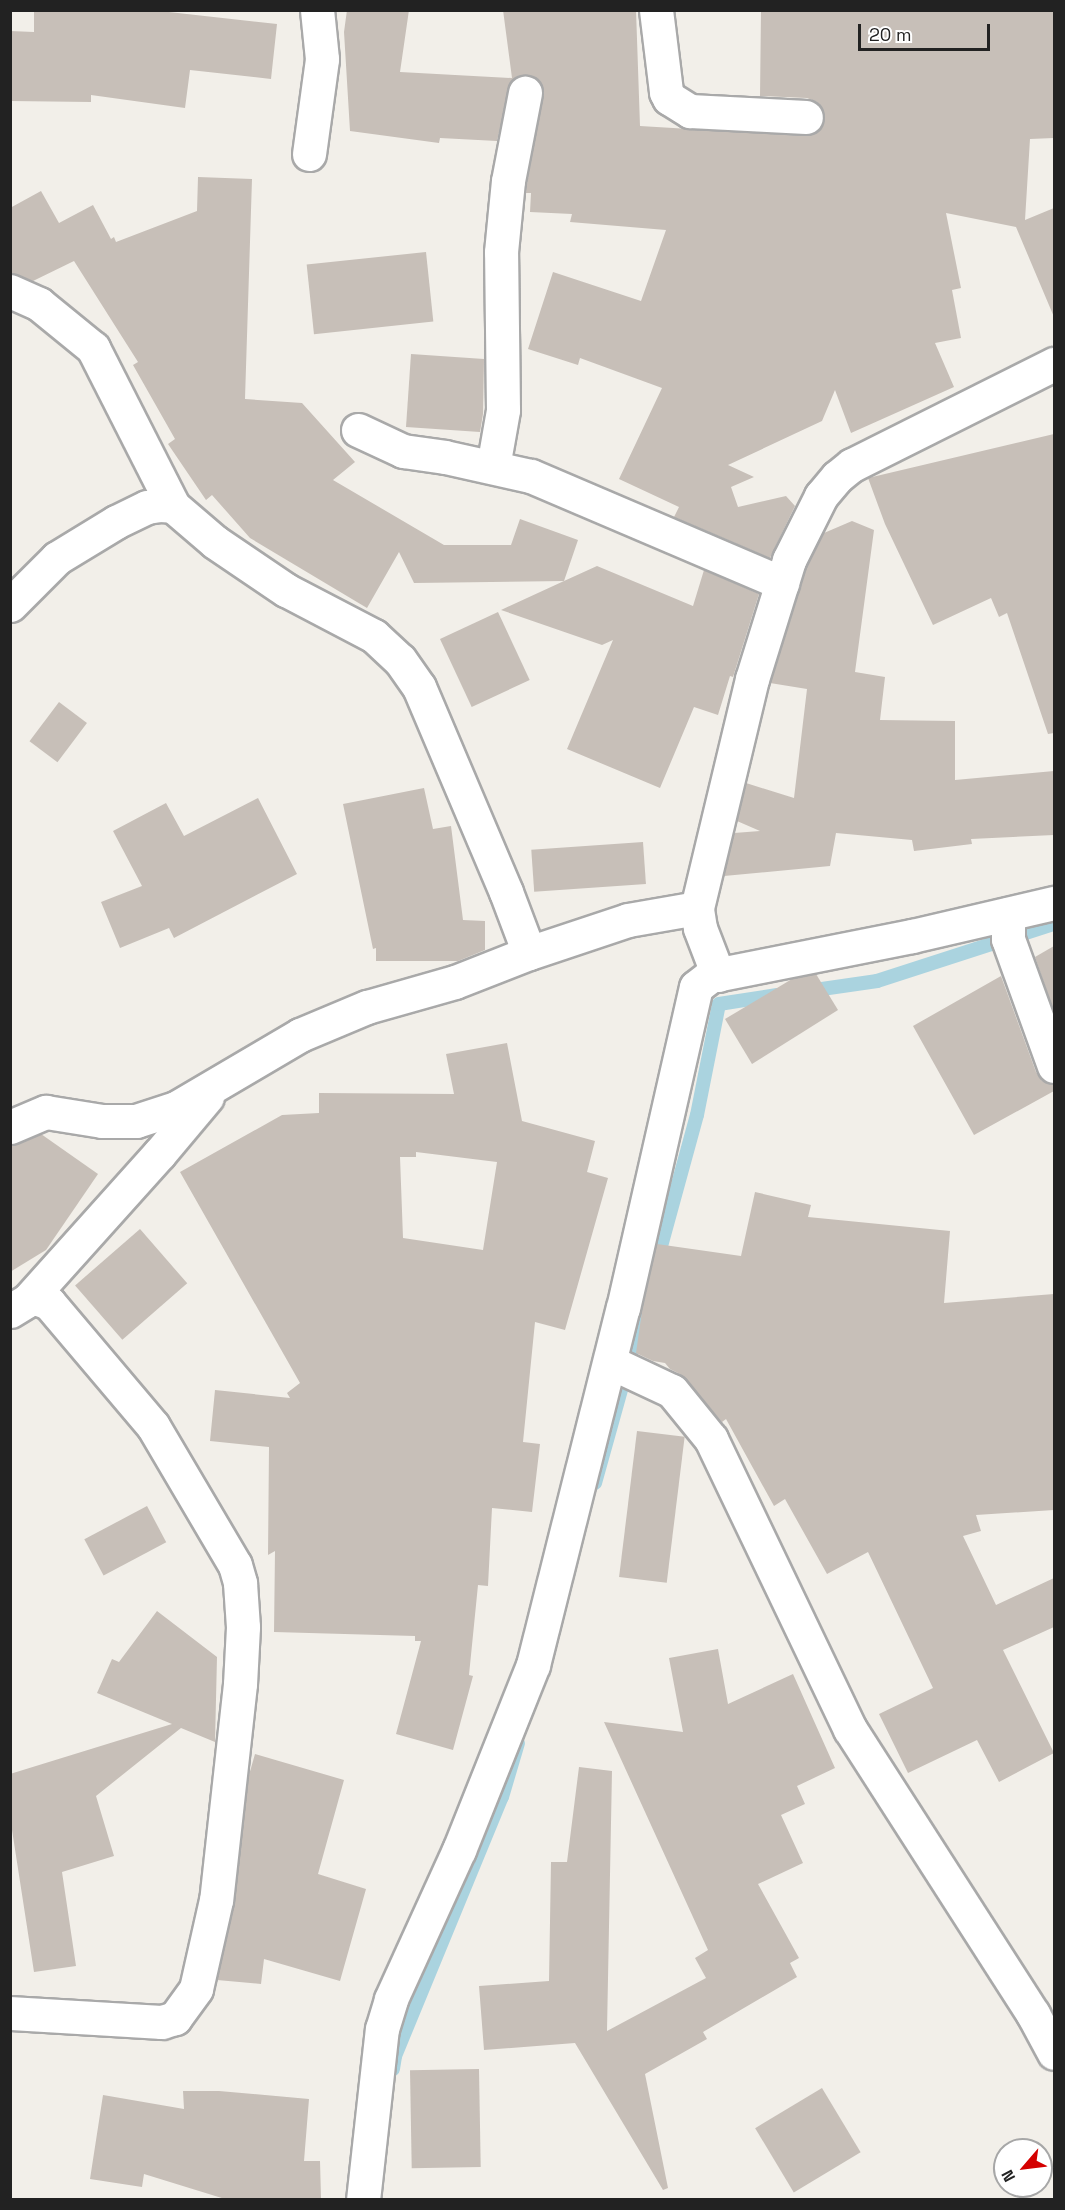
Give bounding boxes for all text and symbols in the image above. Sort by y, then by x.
scale bar [861,12,993,50]
text: 20 m [869,23,912,46]
north arrow [993,2138,1053,2198]
text: N [997,2166,1020,2185]

